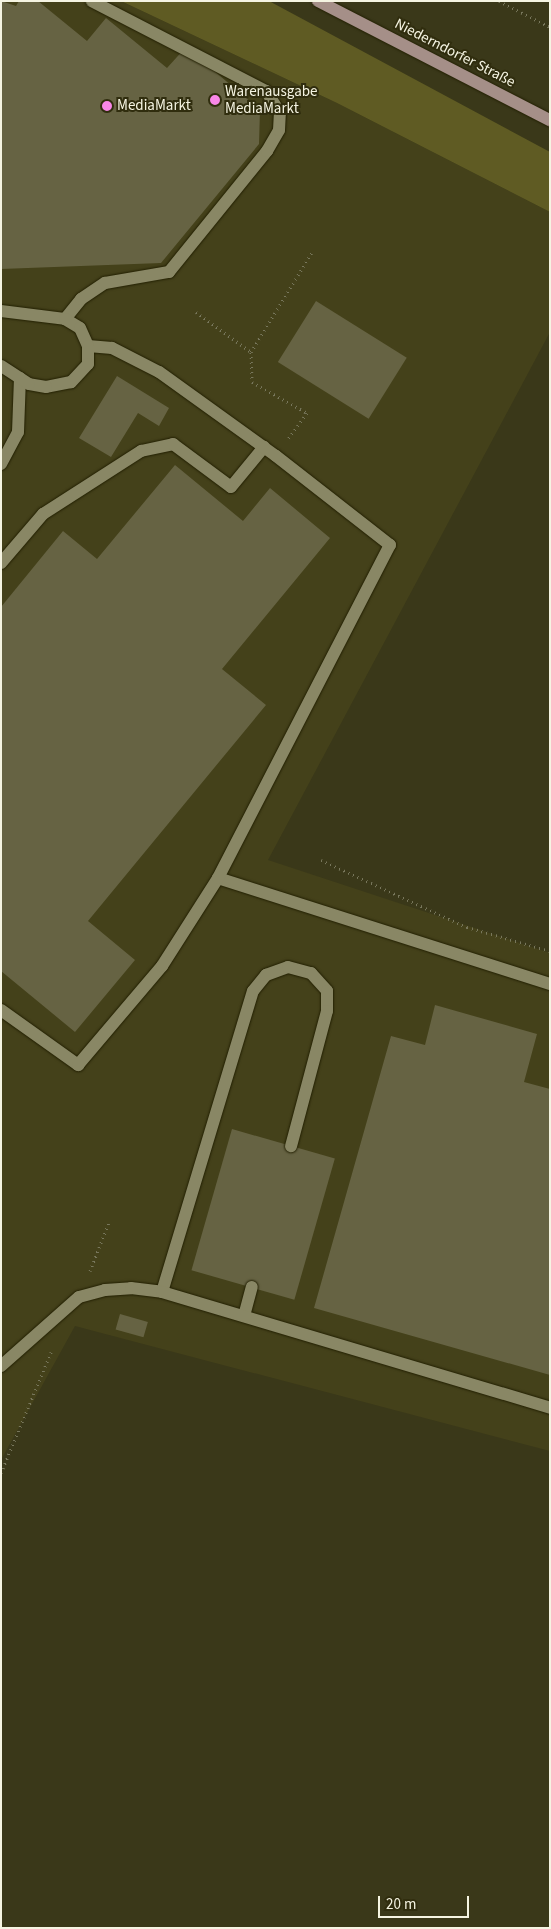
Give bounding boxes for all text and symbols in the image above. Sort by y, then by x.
street label: Niederndorfer Straße [392,15,518,91]
place label: Warenausgabe MediaMarkt [225,82,317,117]
marker: Warenausgabe MediaMarkt [209,94,221,106]
place label: MediaMarkt [117,97,191,115]
marker: MediaMarkt [101,100,113,112]
scale bar [381,1886,472,1918]
text: 20 m [386,1894,416,1915]

